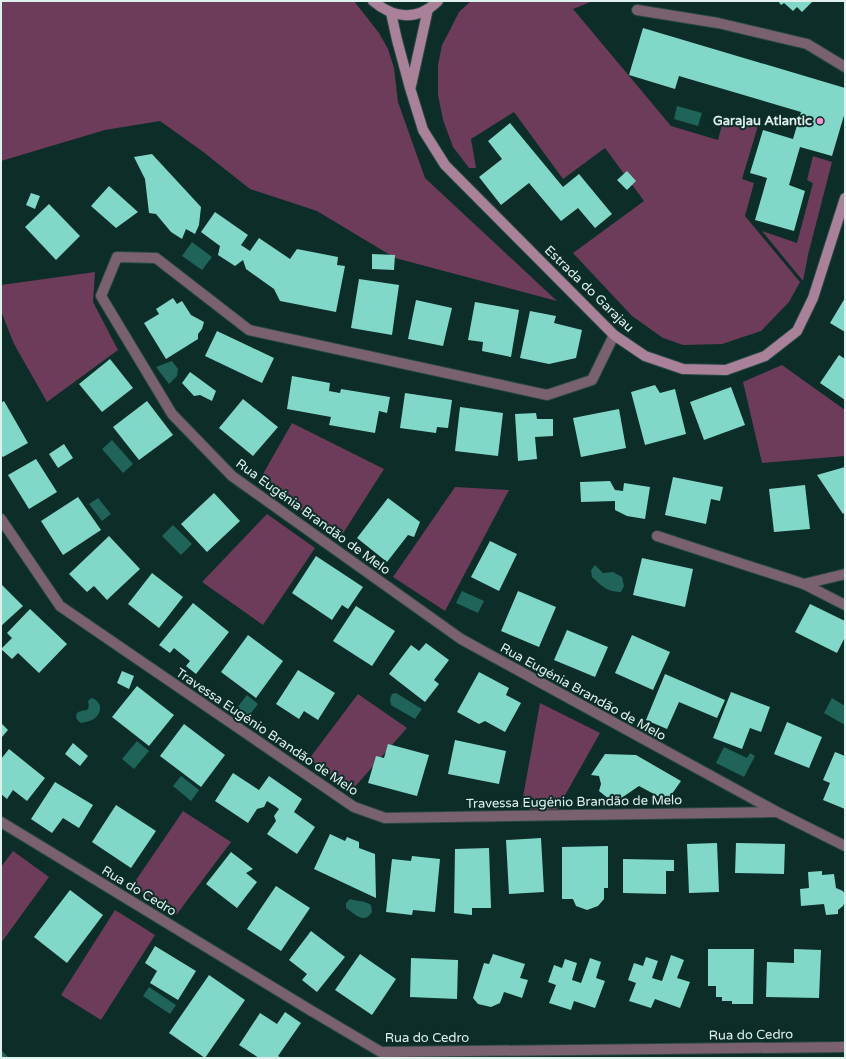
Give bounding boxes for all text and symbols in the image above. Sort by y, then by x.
place label: Garajau Atlantic [713,113,812,129]
marker: Garajau Atlantic [815,116,825,126]
street label: Estrada do Garajau [541,242,637,336]
street label: Rua Eugénia Brandão de Melo [233,456,393,578]
street label: Rua Eugénia Brandão de Melo [497,640,669,744]
street label: Travessa Eugénio Brandão de Melo [173,665,361,799]
street label: Travessa Eugénio Brandão de Melo [466,792,682,812]
street label: Rua do Cedro [99,862,179,920]
street label: Rua do Cedro [709,1026,793,1044]
street label: Rua do Cedro [385,1030,469,1046]

